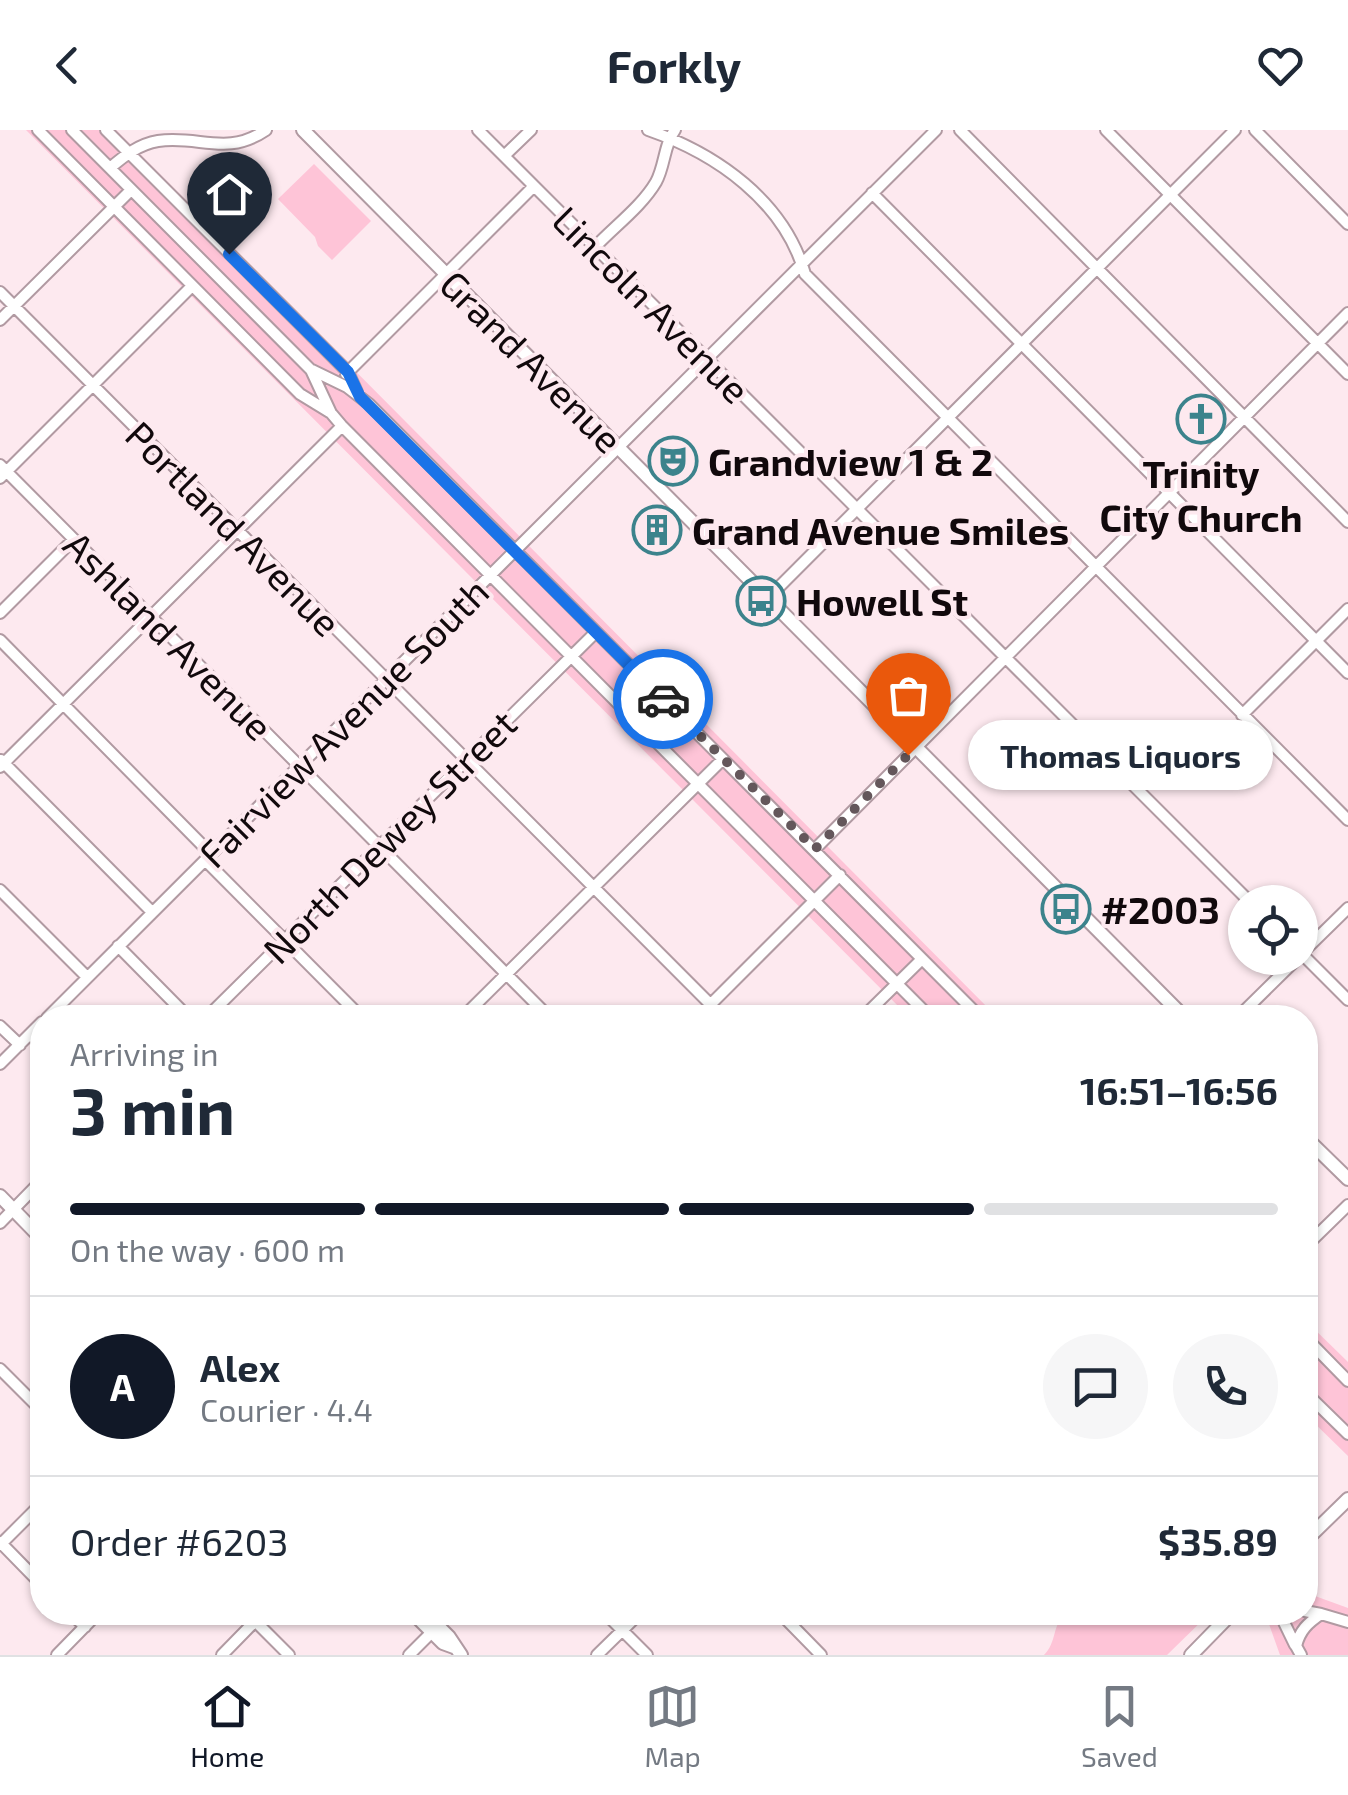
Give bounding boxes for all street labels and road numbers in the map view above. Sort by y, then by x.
street label: Lincoln Avenue [544,196,760,412]
street label: Grand Avenue [431,260,633,462]
street label: Portland Avenue [117,411,351,645]
street label: Ashland Avenue [55,521,283,749]
street label: Fairview Avenue South [189,568,497,876]
street label: North Dewey Street [253,700,525,972]

